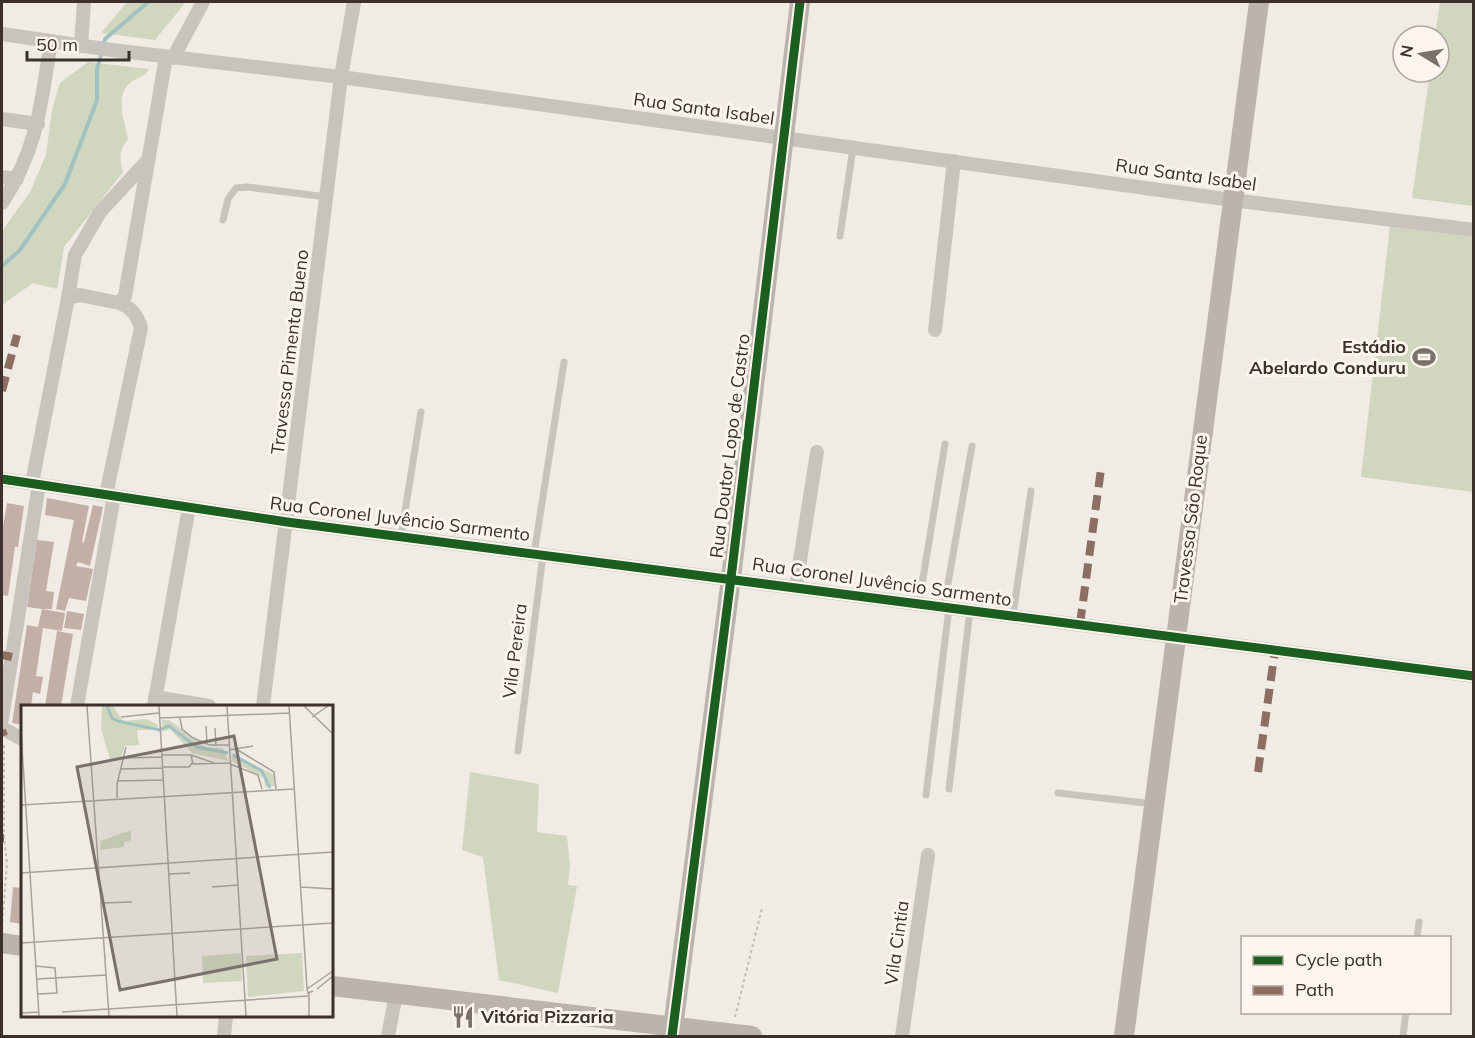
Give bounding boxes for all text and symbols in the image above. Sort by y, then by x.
scale bar [27,24,129,62]
north arrow [1391,24,1451,84]
text: 50 m [36,33,78,56]
text: N [1395,43,1417,59]
street label: Rua Santa Isabel [632,87,776,130]
street label: Rua Santa Isabel [1114,153,1258,196]
street label: Travessa Pimenta Bueno [266,248,313,456]
street label: Rua Doutor Lopo de Castro [704,332,755,559]
place label: Estádio Abelardo Conduru [1249,335,1406,379]
sports icon: Estádio Abelardo Conduru [1411,344,1437,370]
street label: Travessa São Roque [1169,433,1212,605]
street label: Rua Coronel Juvêncio Sarmento [269,491,531,546]
street label: Rua Coronel Juvêncio Sarmento [751,552,1013,611]
street label: Vila Pereira [497,602,532,700]
inset map [21,705,333,1017]
street label: Vila Cintia [879,899,914,987]
legend [1241,936,1451,1014]
text: Cycle path [1295,948,1382,971]
text: Path [1295,978,1334,1001]
restaurant icon: Vitória Pizzaria [450,1004,476,1030]
place label: Vitória Pizzaria [480,1005,614,1028]

